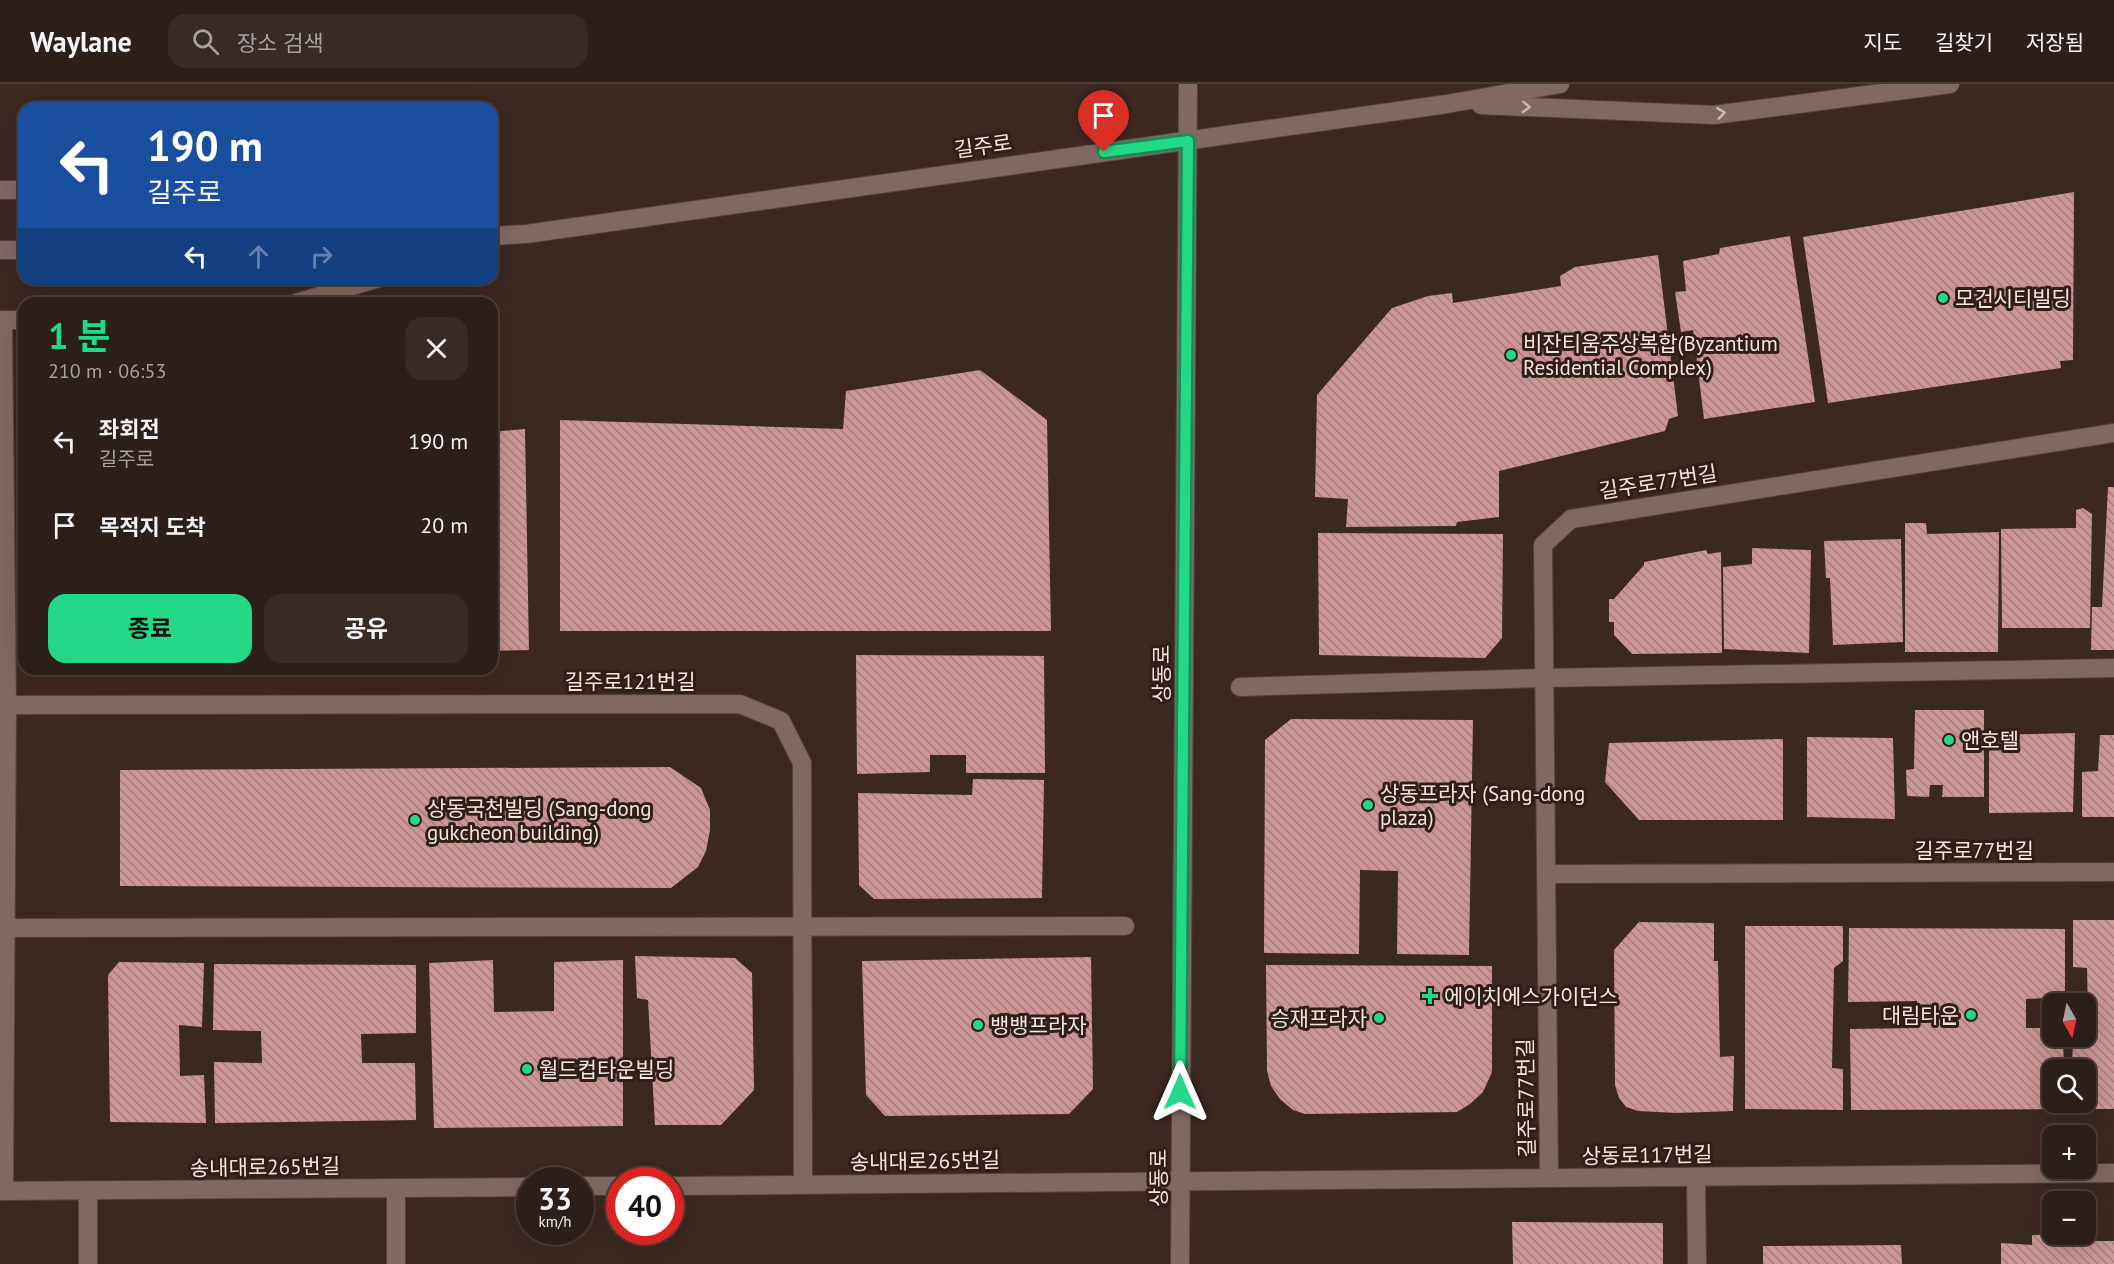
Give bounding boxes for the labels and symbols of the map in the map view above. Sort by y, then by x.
pin [1078,90,1129,152]
one-way arrow [1522,101,1531,114]
one-way arrow [1716,108,1725,120]
street label: 길주로 [952,129,1014,163]
place label: 모건시티빌딩 [1955,285,2071,312]
marker: 모건시티빌딩 [1936,291,1950,305]
place label: 비잔티움주상복합(Byzantium Residential Complex) [1523,330,1778,381]
marker: 비잔티움주상복합(Byzantium Residential Complex) [1504,348,1518,362]
street label: 길주로77번길 [1597,459,1719,505]
street label: 상동로 [1148,645,1175,703]
street label: 길주로121번길 [565,668,695,695]
place label: 앤호텔 [1961,727,2019,754]
marker: 앤호텔 [1942,733,1956,747]
place label: 상동프라자 (Sang-dong plaza) [1380,780,1585,831]
place label: 상동국천빌딩 (Sang-dong gukcheon building) [427,795,652,846]
marker: 상동프라자 (Sang-dong plaza) [1361,798,1375,812]
marker: 상동국천빌딩 (Sang-dong gukcheon building) [408,813,422,827]
street label: 길주로77번길 [1914,837,2034,864]
place label: 에이치에스가이던스 [1444,983,1618,1010]
marker: 에이치에스가이던스 [1421,987,1439,1005]
north arrow [2042,993,2096,1047]
place label: 대림타운 [1882,1002,1959,1029]
place label: 승재프라자 [1270,1005,1367,1032]
marker: 대림타운 [1964,1008,1978,1022]
marker: 승재프라자 [1372,1011,1386,1025]
place label: 뱅뱅프라자 [990,1012,1087,1039]
marker: 뱅뱅프라자 [971,1018,985,1032]
street label: 길주로77번길 [1511,1038,1541,1158]
place label: 월드컵타운빌딩 [539,1056,674,1083]
position arrow [1148,1060,1212,1124]
marker: 월드컵타운빌딩 [520,1062,534,1076]
street label: 상동로117번길 [1581,1140,1713,1170]
street label: 송내대로265번길 [850,1146,1000,1176]
street label: 상동로 [1145,1149,1172,1207]
street label: 송내대로265번길 [190,1152,340,1182]
speed limit sign: 40 [606,1167,684,1245]

